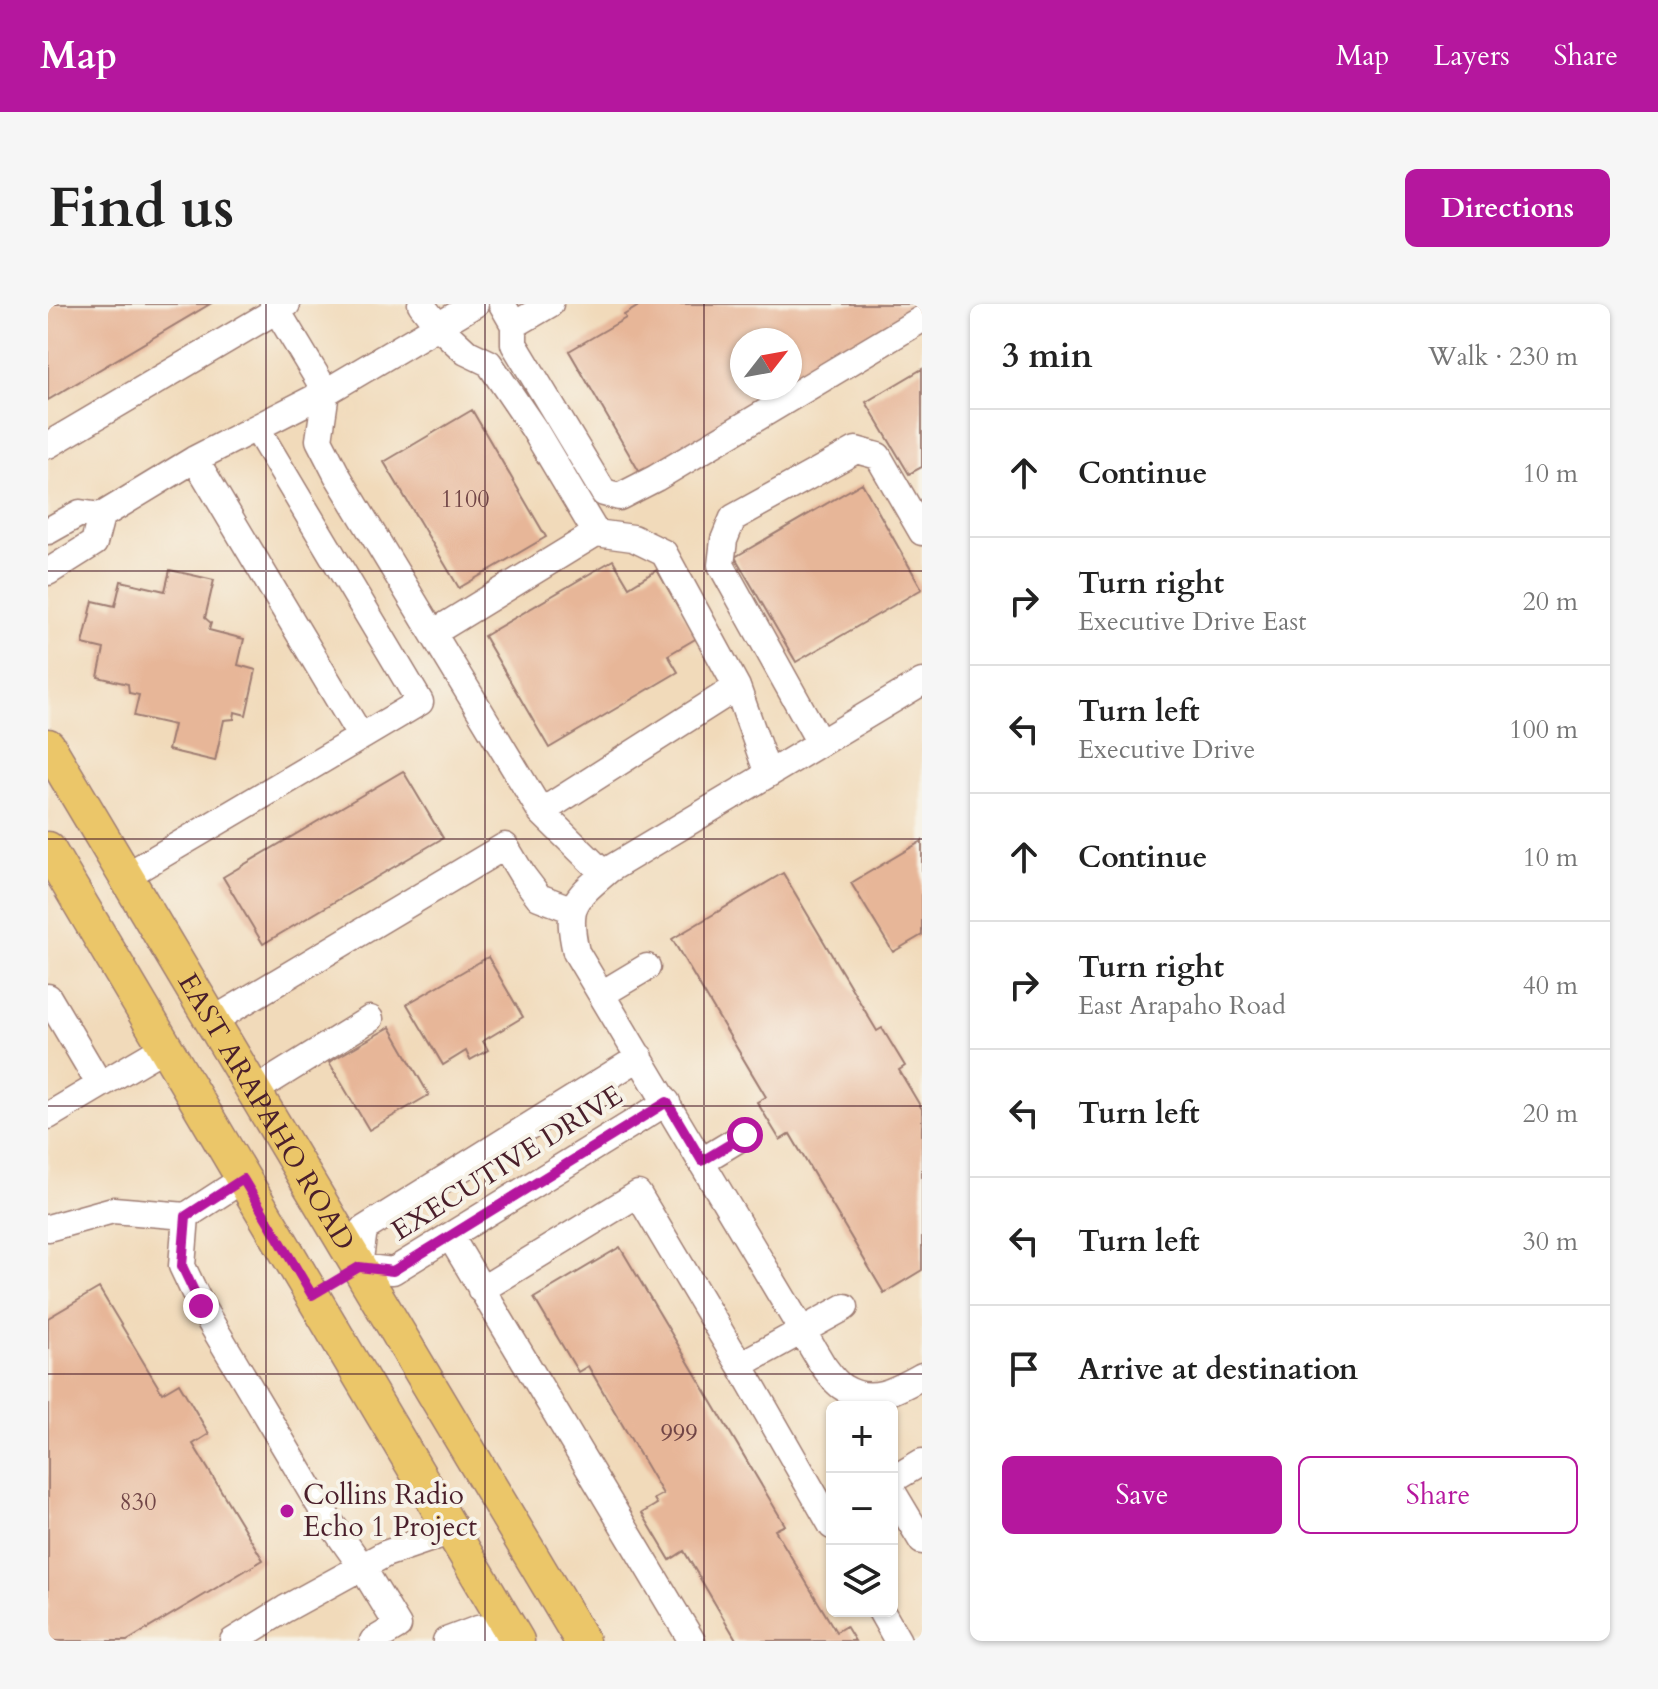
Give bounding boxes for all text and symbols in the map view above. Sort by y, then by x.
text: Map [40,30,117,82]
text: Map [1336,37,1389,75]
text: Layers [1433,37,1510,75]
text: Share [1554,37,1618,75]
button: Directions [1405,169,1610,247]
text: Find us [48,171,234,246]
north arrow [730,328,802,400]
text: 3 min [1002,333,1093,379]
text: Walk · 230 m [1428,339,1578,374]
icon: ahead [1002,451,1046,495]
text: Continue [1078,453,1207,494]
text: 10 m [1522,456,1578,491]
house number: 1100 [440,483,490,516]
text: Turn right [1078,563,1224,604]
icon: right [1002,579,1046,623]
text: 20 m [1522,584,1578,619]
text: Executive Drive East [1078,604,1306,639]
text: Turn left [1078,691,1200,732]
icon: left [1002,707,1046,751]
text: 100 m [1509,712,1578,747]
text: Executive Drive [1078,732,1255,767]
icon: ahead [1002,835,1046,879]
text: Continue [1078,837,1207,878]
text: 10 m [1522,840,1578,875]
text: Turn right [1078,947,1224,988]
icon: right [1002,963,1046,1007]
street label: EAST ARAPAHO ROAD [169,966,364,1257]
text: 40 m [1522,968,1578,1003]
text: East Arapaho Road [1078,988,1286,1023]
street label: EXECUTIVE DRIVE [384,1076,630,1250]
icon: left [1002,1091,1046,1135]
text: Turn left [1078,1093,1200,1134]
text: 20 m [1522,1096,1578,1131]
route start [727,1117,763,1153]
icon: left [1002,1219,1046,1263]
text: Turn left [1078,1221,1200,1262]
text: 30 m [1522,1224,1578,1259]
route end [183,1288,219,1324]
icon: arrive [1002,1347,1046,1391]
text: Arrive at destination [1078,1349,1358,1390]
map controls [826,1401,898,1617]
button: + [826,1401,898,1473]
house number: 999 [661,1417,697,1450]
button: Save [1002,1456,1282,1534]
button: Share [1298,1456,1578,1534]
button: − [826,1473,898,1545]
place label: Collins Radio Echo 1 Project [303,1476,477,1546]
house number: 830 [120,1486,156,1519]
marker: Collins Radio Echo 1 Project [278,1502,296,1520]
button: layers [826,1545,898,1617]

